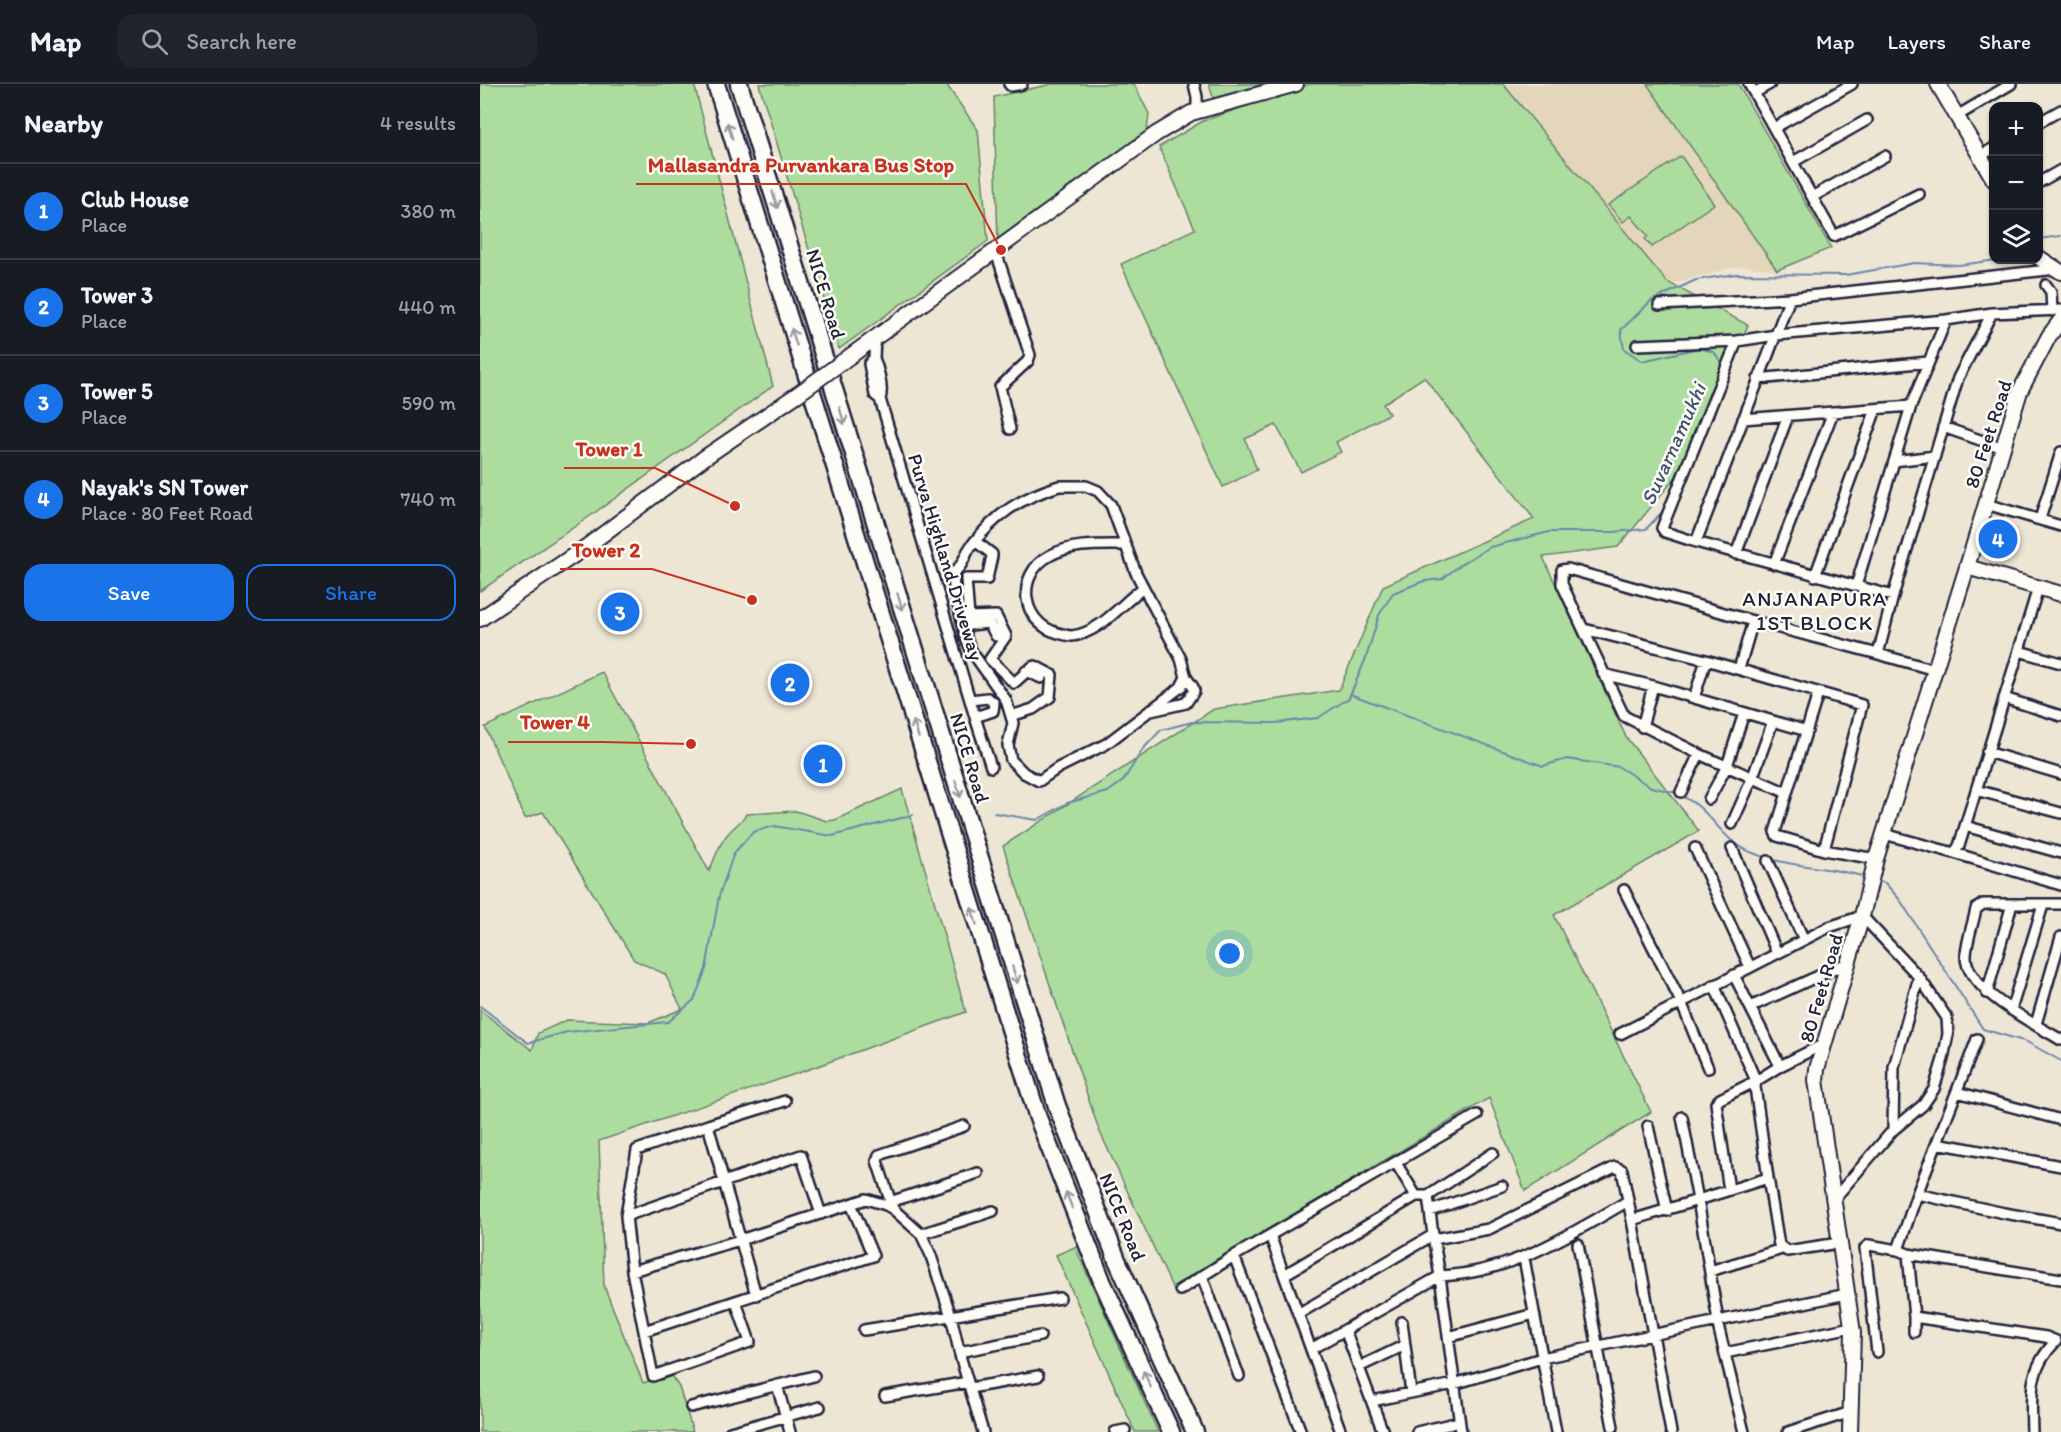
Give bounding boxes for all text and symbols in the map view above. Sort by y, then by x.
search box [117,14,537,68]
text: Map [30,24,81,58]
icon: search [138,25,171,58]
text: Search here [186,28,297,55]
text: Map [1816,29,1855,54]
text: Layers [1888,29,1946,54]
text: Share [1979,29,2031,54]
map controls [1989,102,2043,264]
button: + [1989,102,2043,156]
text: Nearby [24,107,103,139]
text: 4 results [380,111,456,135]
one-way arrow [724,122,735,141]
callout: Mallasandra Purvankara Bus Stop [636,145,966,184]
text: Mallasandra Purvankara Bus Stop [648,152,954,178]
button: − [1989,156,2043,210]
text: Club House [81,186,189,213]
one-way arrow [770,190,781,209]
text: 1 [39,199,48,223]
text: 380 m [401,199,456,223]
button: layers [1989,210,2043,264]
text: Place [81,213,127,237]
street label: NICE Road [801,246,851,342]
text: Tower 3 [81,282,153,309]
text: 2 [38,295,49,319]
text: 440 m [398,295,456,319]
text: Place [81,309,127,333]
one-way arrow [788,328,799,347]
water label: Suvarnamukhi [1635,377,1712,509]
street label: 80 Feet Road [1959,377,2017,491]
text: Tower 5 [81,378,153,405]
text: 3 [38,391,49,415]
text: 590 m [401,391,456,415]
text: Place [81,405,127,429]
one-way arrow [837,406,848,425]
callout: Tower 1 [564,429,655,468]
text: Tower 1 [574,436,643,461]
street label: Purva Highland Driveway [903,451,989,664]
text: Nayak's SN Tower [81,474,248,501]
text: 4 [37,487,50,511]
text: 740 m [400,487,456,511]
text: Place · 80 Feet Road [81,501,253,525]
pin: 4 [1978,516,2018,562]
callout: Tower 2 [560,530,652,569]
text: Tower 2 [571,537,640,562]
button: Save [24,564,234,621]
button: Share [246,564,456,621]
district label: ANJANAPURA 1ST BLOCK [1742,586,1888,635]
pin: 3 [600,590,640,634]
one-way arrow [895,592,906,611]
pin: 2 [770,660,810,706]
callout: Tower 4 [508,703,602,742]
text: Tower 4 [519,709,590,734]
street label: NICE Road [945,710,995,806]
one-way arrow [910,720,921,739]
pin: 1 [804,742,842,786]
one-way arrow [953,779,964,798]
one-way arrow [968,906,979,925]
street label: 80 Feet Road [1794,931,1848,1045]
your location [1215,939,1244,968]
one-way arrow [1010,965,1021,984]
street label: NICE Road [1094,1169,1152,1265]
one-way arrow [1063,1191,1074,1210]
one-way arrow [1140,1370,1152,1388]

